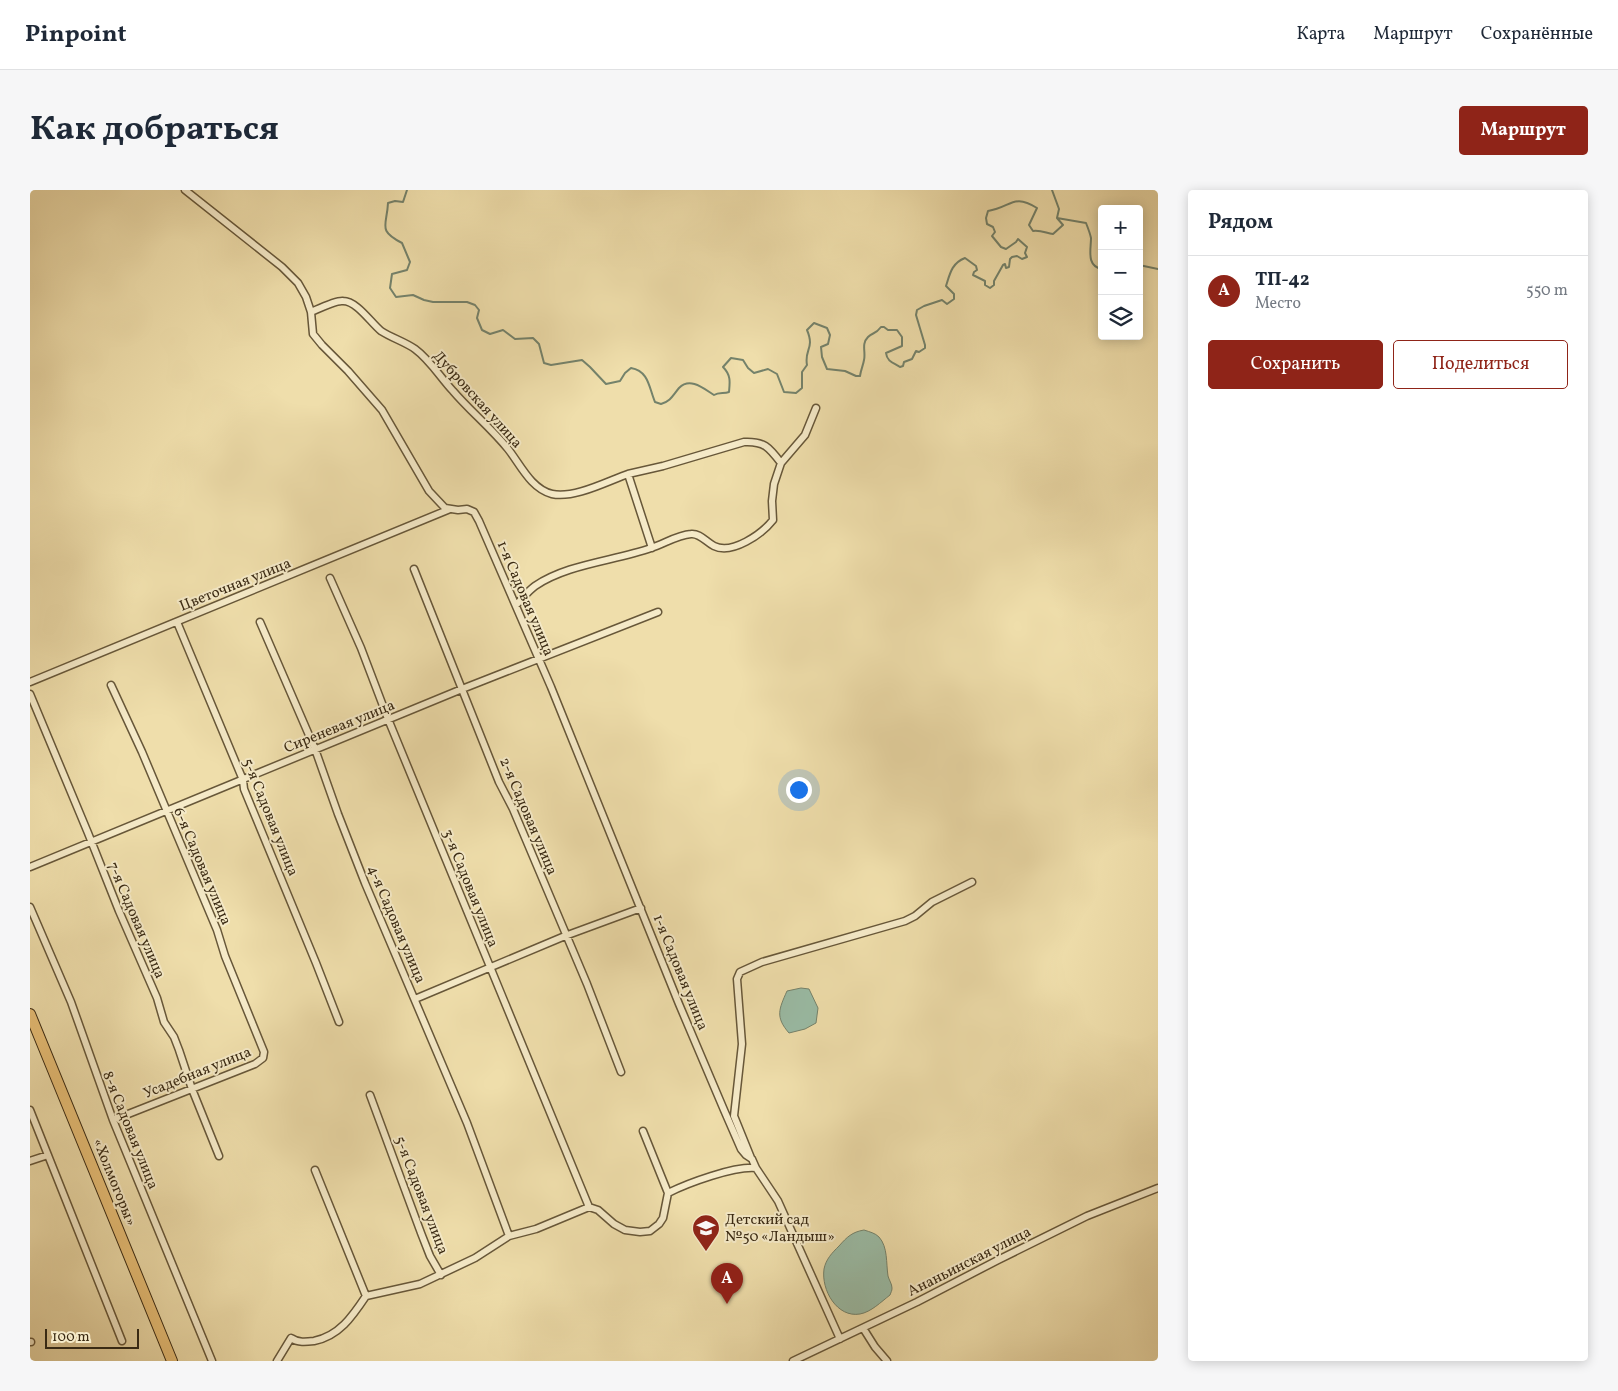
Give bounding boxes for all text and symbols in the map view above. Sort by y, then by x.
text: Pinpoint [25,18,127,52]
text: Карта [1296,22,1345,47]
text: Маршрут [1373,22,1453,47]
text: Сохранённые [1481,22,1593,47]
text: Как добраться [30,106,279,154]
button: Маршрут [1459,106,1588,155]
map controls [1098,205,1143,340]
button: + [1098,205,1143,250]
text: Рядом [1208,208,1273,237]
button: − [1098,250,1143,295]
text: ТП-42 [1255,267,1310,293]
text: A [1218,280,1230,302]
text: 550 m [1526,280,1568,302]
text: Место [1255,293,1301,315]
button: layers [1098,295,1143,340]
button: Сохранить [1208,340,1383,389]
button: Поделиться [1393,340,1568,389]
street label: Дубровская улица [427,347,526,453]
street label: 1-я Садовая улица [491,538,558,659]
street label: Цветочная улица [177,553,295,617]
street label: Сиреневая улица [281,696,398,759]
street label: 2-я Садовая улица [493,754,562,879]
street label: 5-я Садовая улица [236,756,303,880]
your location [786,777,812,803]
street label: 6-я Садовая улица [167,804,236,929]
street label: 3-я Садовая улица [436,826,503,951]
street label: 7-я Садовая улица [102,859,170,982]
street label: 4-я Садовая улица [361,862,430,987]
street label: 1-я Садовая улица [647,911,712,1034]
street label: Усадебная улица [140,1042,255,1105]
street label: 8-я Садовая улица [96,1068,163,1193]
street label: 5-я Садовая улица [388,1133,453,1258]
street label: «Холмогоры» [87,1136,141,1229]
place label: Детский сад №50 «Ландыш» [725,1210,835,1248]
school or university icon: Детский сад №50 «Ландыш» [691,1213,721,1252]
street label: Ананьинская улица [904,1222,1035,1303]
pin: A [711,1263,743,1304]
scale bar [45,1326,139,1349]
text: 100 m [52,1328,90,1347]

